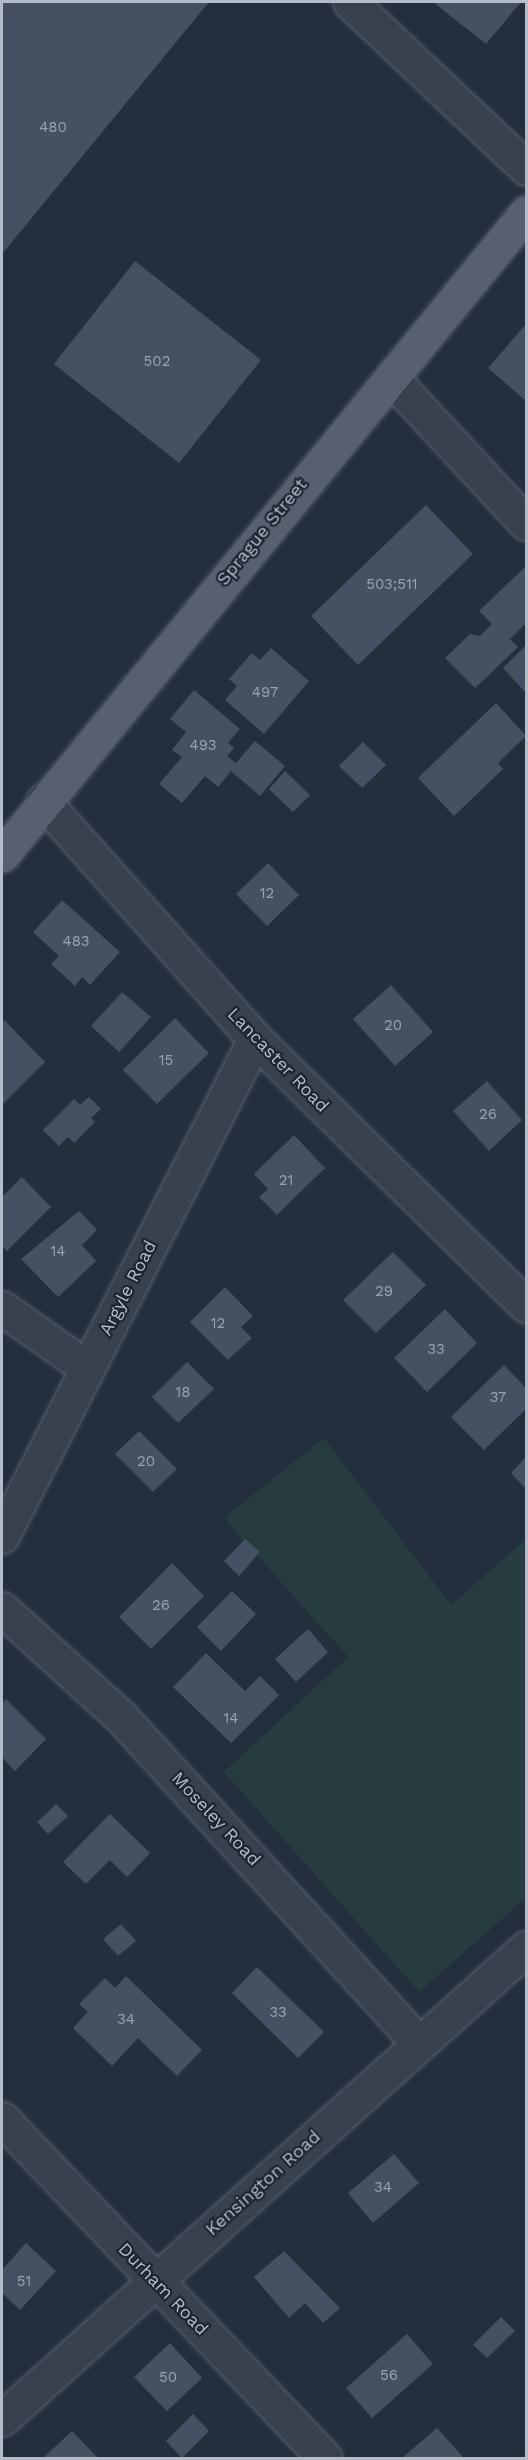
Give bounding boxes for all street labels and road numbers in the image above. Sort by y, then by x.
street label: Sprague Street [212,474,312,590]
street label: Lancaster Road [223,1003,333,1117]
street label: Argyle Road [95,1237,161,1339]
street label: Moseley Road [167,1767,265,1871]
street label: Kensington Road [201,2126,325,2240]
street label: Durham Road [114,2238,212,2340]

